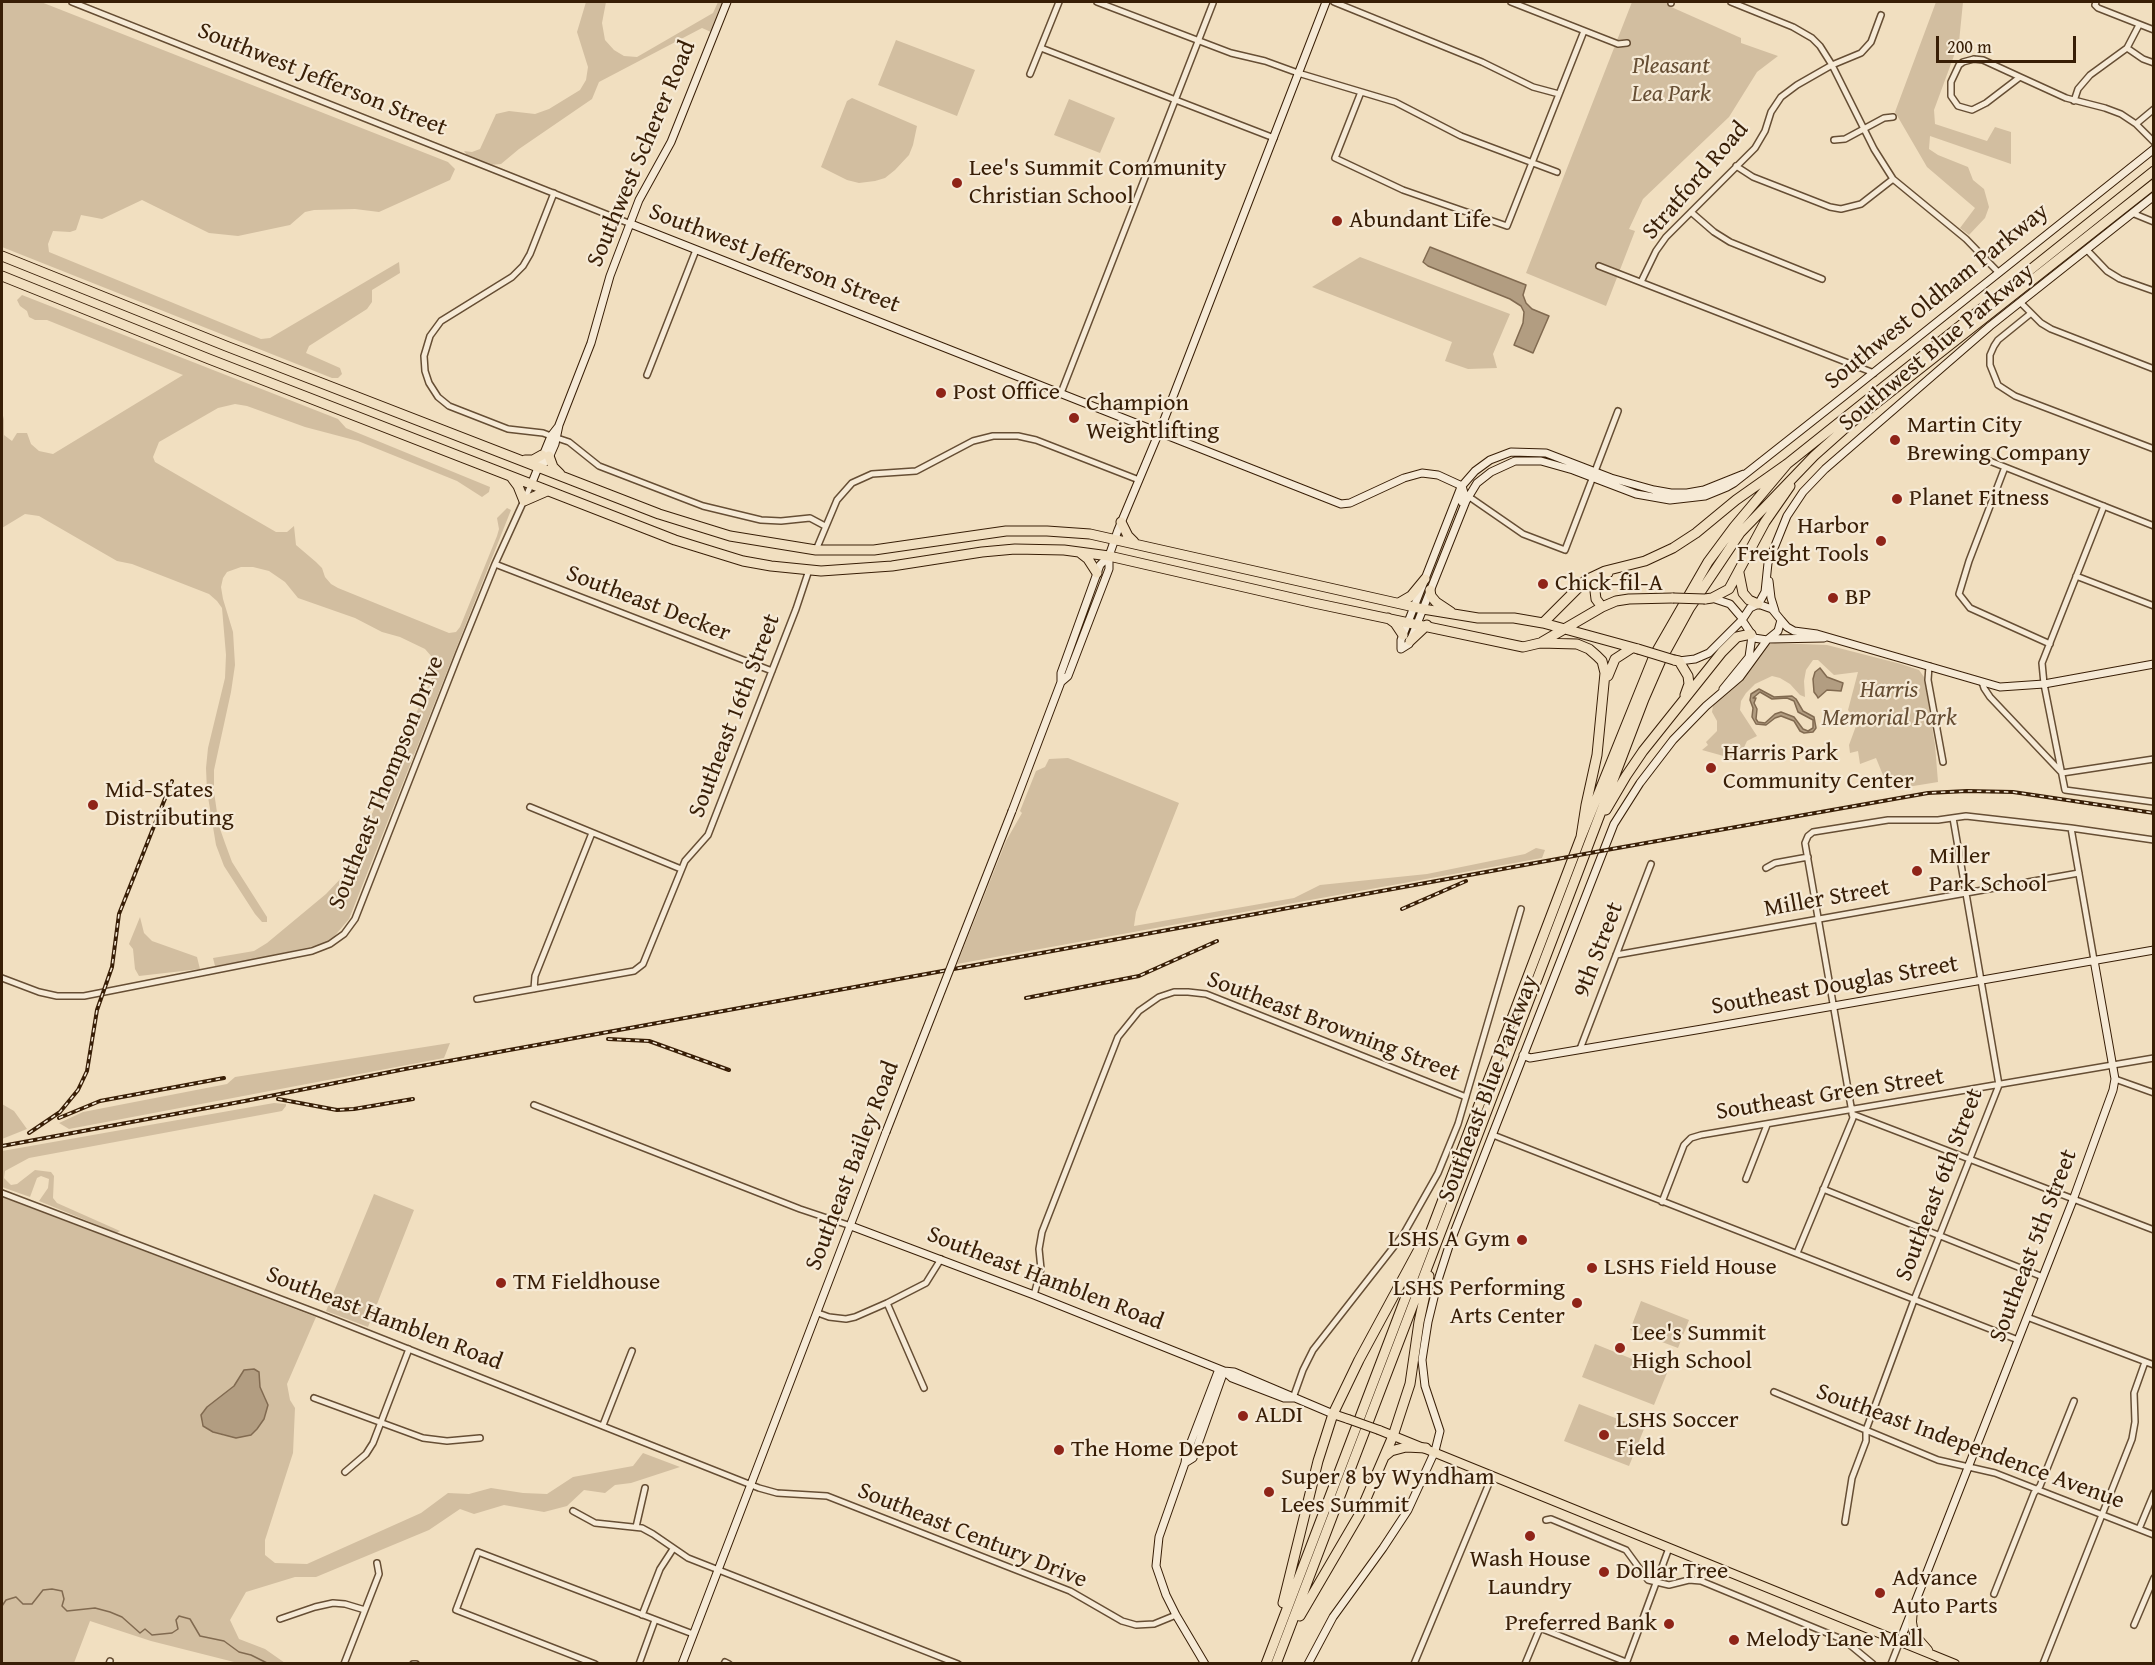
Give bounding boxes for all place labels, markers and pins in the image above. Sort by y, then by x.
place label: Lee's Summit Community Christian School [969,155,1227,211]
marker: Lee's Summit Community Christian School [950,176,964,190]
place label: Abundant Life [1349,207,1491,235]
marker: Abundant Life [1330,214,1344,228]
place label: Post Office [953,379,1060,407]
marker: Post Office [934,386,948,400]
place label: Champion Weightlifting [1086,390,1219,446]
marker: Champion Weightlifting [1067,411,1081,425]
place label: Martin City Brewing Company [1907,412,2090,468]
marker: Martin City Brewing Company [1888,433,1902,447]
place label: Planet Fitness [1909,485,2049,513]
marker: Planet Fitness [1890,492,1904,506]
place label: Harbor Freight Tools [1737,513,1869,569]
marker: Harbor Freight Tools [1874,534,1888,548]
place label: Chick-fil-A [1555,570,1663,598]
marker: Chick-fil-A [1536,577,1550,591]
place label: BP [1845,584,1872,612]
marker: BP [1826,591,1840,605]
place label: Harris Park Community Center [1723,740,1914,796]
marker: Harris Park Community Center [1704,761,1718,775]
place label: Mid-States Distriibuting [105,777,234,833]
marker: Mid-States Distriibuting [86,798,100,812]
place label: Miller Park School [1929,843,2047,899]
marker: Miller Park School [1910,864,1924,878]
place label: LSHS A Gym [1388,1226,1510,1254]
marker: LSHS A Gym [1515,1233,1529,1247]
place label: LSHS Field House [1604,1254,1777,1282]
marker: LSHS Field House [1585,1261,1599,1275]
place label: TM Fieldhouse [513,1269,660,1297]
place label: LSHS Performing Arts Center [1393,1275,1565,1331]
marker: TM Fieldhouse [494,1276,508,1290]
marker: LSHS Performing Arts Center [1570,1296,1584,1310]
place label: Lee's Summit High School [1632,1320,1766,1376]
marker: Lee's Summit High School [1613,1341,1627,1355]
place label: ALDI [1255,1402,1303,1430]
place label: LSHS Soccer Field [1616,1407,1739,1463]
marker: ALDI [1236,1409,1250,1423]
marker: LSHS Soccer Field [1597,1428,1611,1442]
place label: The Home Depot [1071,1436,1238,1464]
marker: The Home Depot [1052,1443,1066,1457]
place label: Super 8 by Wyndham Lees Summit [1281,1464,1495,1520]
marker: Super 8 by Wyndham Lees Summit [1262,1485,1276,1499]
marker: Wash House Laundry [1523,1529,1537,1543]
place label: Wash House Laundry [1469,1546,1591,1602]
place label: Dollar Tree [1616,1558,1728,1586]
marker: Dollar Tree [1597,1565,1611,1579]
place label: Advance Auto Parts [1892,1565,1998,1621]
marker: Advance Auto Parts [1873,1586,1887,1600]
place label: Preferred Bank [1505,1610,1657,1638]
marker: Preferred Bank [1662,1617,1676,1631]
place label: Melody Lane Mall [1746,1626,1924,1654]
marker: Melody Lane Mall [1727,1633,1741,1647]

